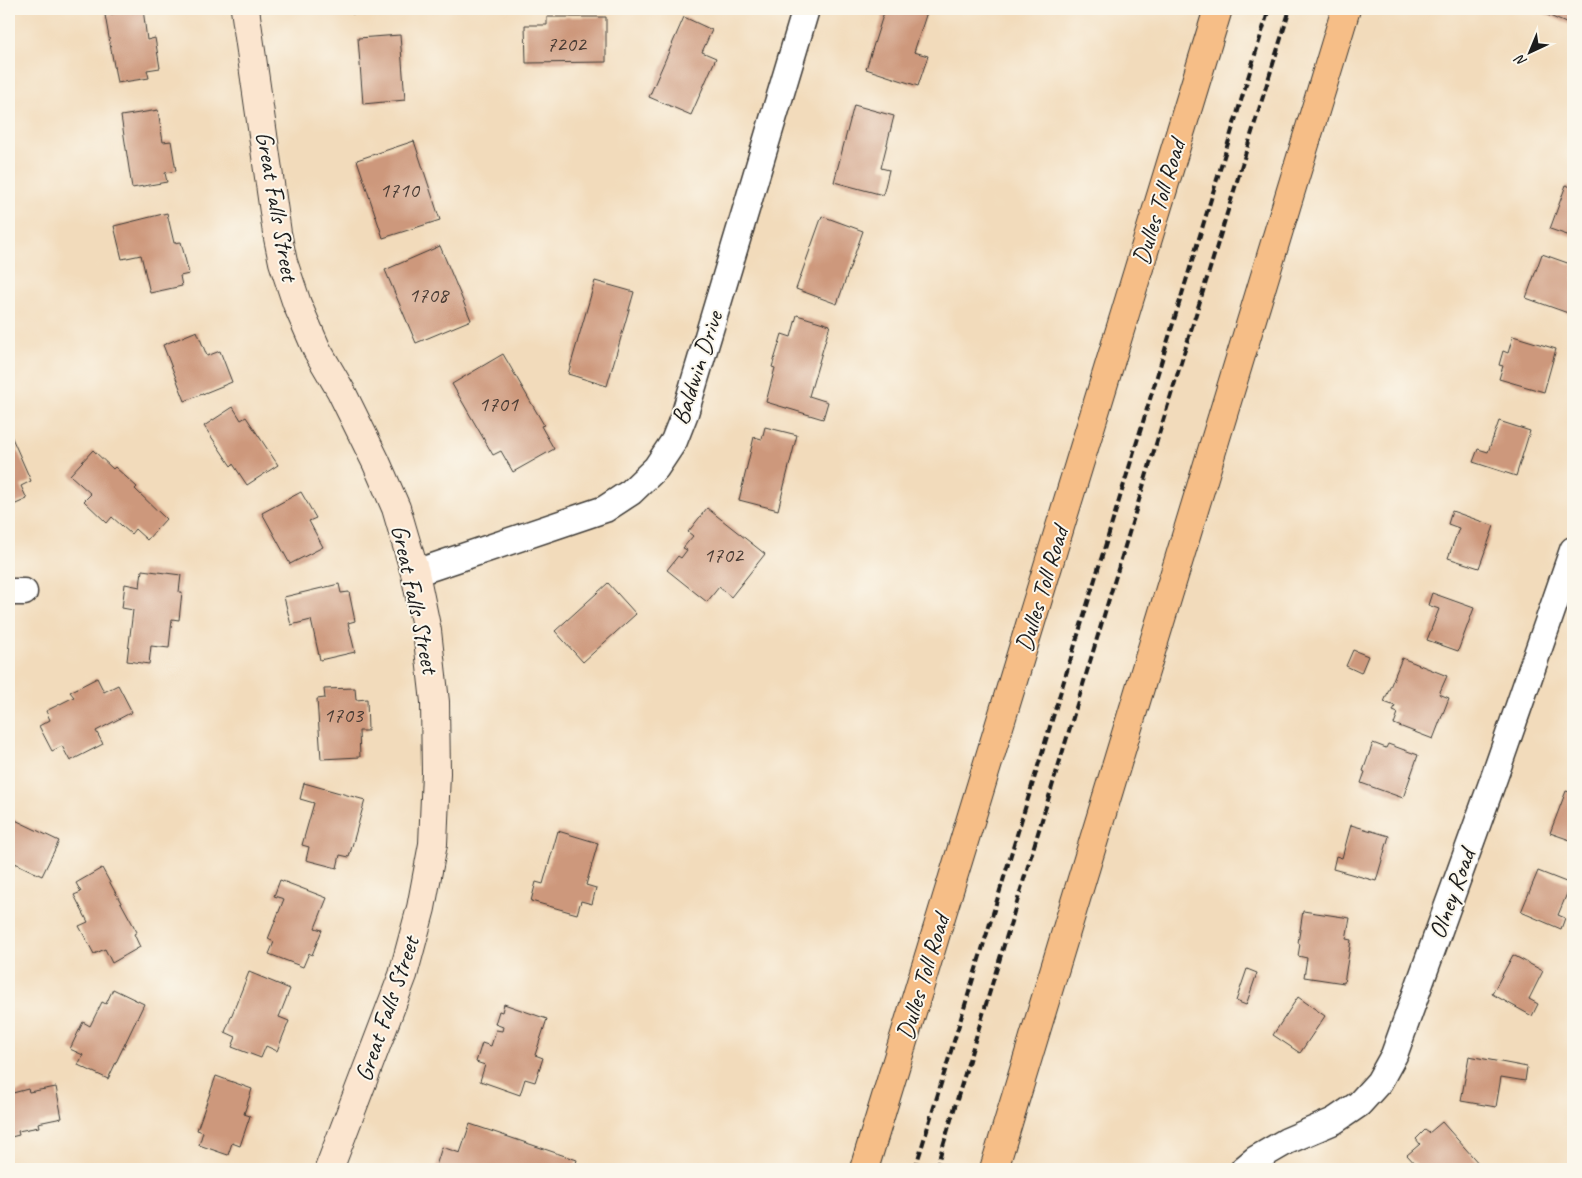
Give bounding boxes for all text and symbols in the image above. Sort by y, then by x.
north arrow [1504,28,1554,78]
house number: 7202 [546,30,588,58]
text: N [1511,50,1530,70]
street label: Great Falls Street [248,129,306,286]
street label: Dulles Toll Road [1125,133,1194,268]
house number: 1710 [379,176,421,204]
house number: 1708 [408,281,450,309]
street label: Baldwin Drive [664,305,731,429]
house number: 1701 [478,390,519,418]
street label: Dulles Toll Road [1008,520,1077,655]
street label: Great Falls Street [384,522,447,679]
house number: 1702 [703,541,745,569]
house number: 1703 [323,701,365,729]
street label: Olney Road [1421,841,1484,943]
street label: Dulles Toll Road [889,908,958,1043]
street label: Great Falls Street [347,930,428,1086]

